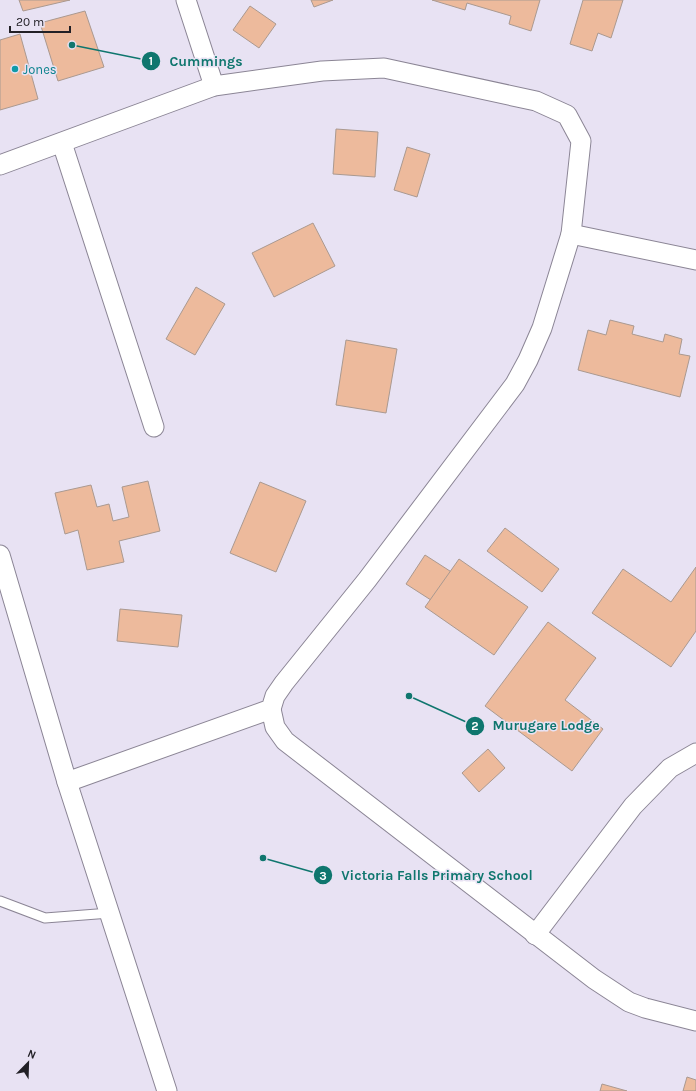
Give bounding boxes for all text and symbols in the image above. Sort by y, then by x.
scale bar [10,8,70,34]
text: 20 m [16,15,44,29]
callout: Cummings [141,48,250,74]
text: Cummings [169,53,243,70]
text: 1 [149,54,153,68]
place label: Jones [23,62,57,77]
marker: Jones [10,64,20,74]
callout: Murugare Lodge [465,713,608,739]
text: Murugare Lodge [492,717,600,734]
text: 2 [471,719,479,733]
callout: Victoria Falls Primary School [313,862,540,888]
text: Victoria Falls Primary School [341,867,533,884]
text: 3 [319,869,327,883]
north arrow [8,1043,48,1083]
text: N [26,1047,38,1062]

